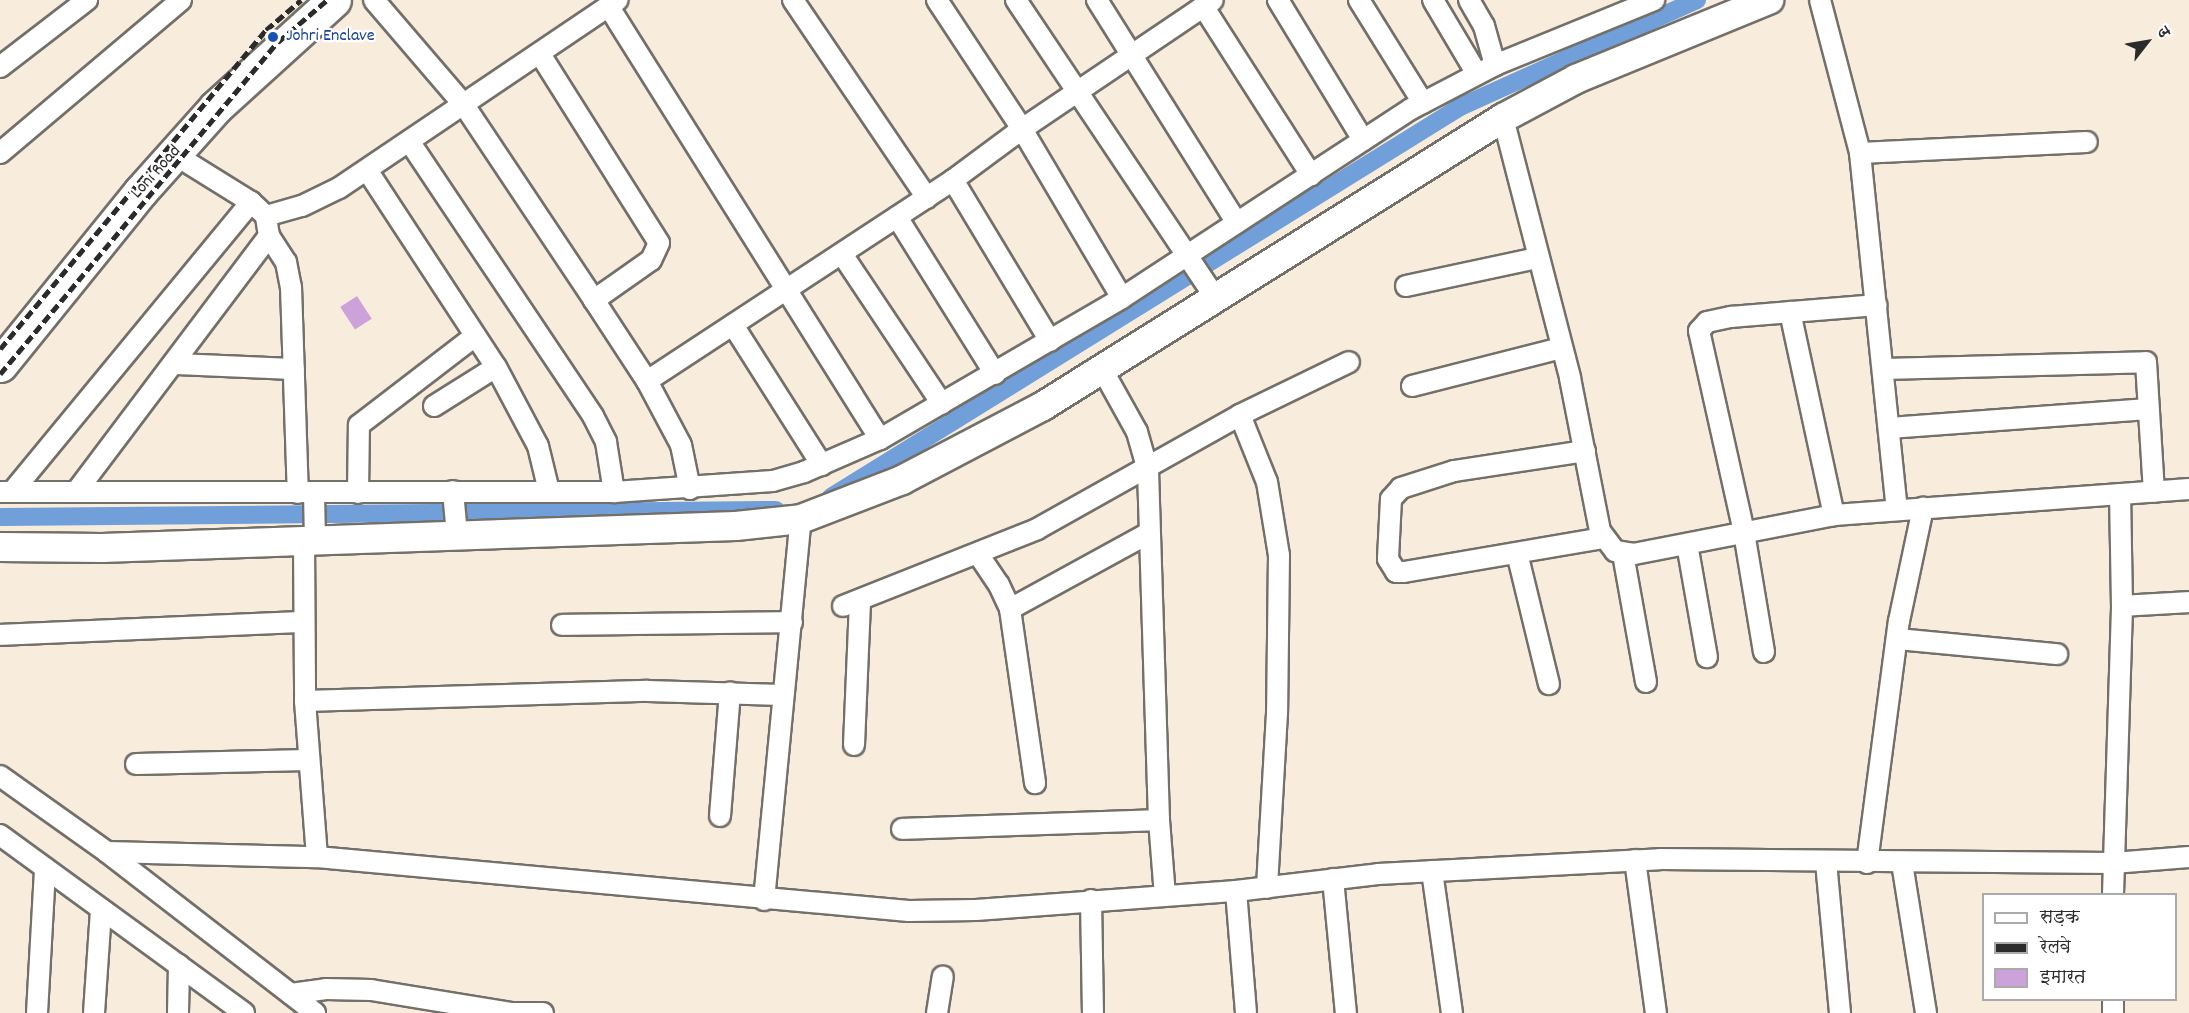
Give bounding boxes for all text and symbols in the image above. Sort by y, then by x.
north arrow [2117,12,2177,72]
text: उ [2151,23,2175,42]
place label: Johri Enclave [286,26,375,48]
marker: Johri Enclave [264,28,282,46]
street label: Loni Road [127,142,187,204]
legend [1982,893,2177,1001]
text: सड़क [2040,906,2080,931]
text: रेलवे [2040,936,2071,961]
text: इमारत [2040,966,2086,991]

